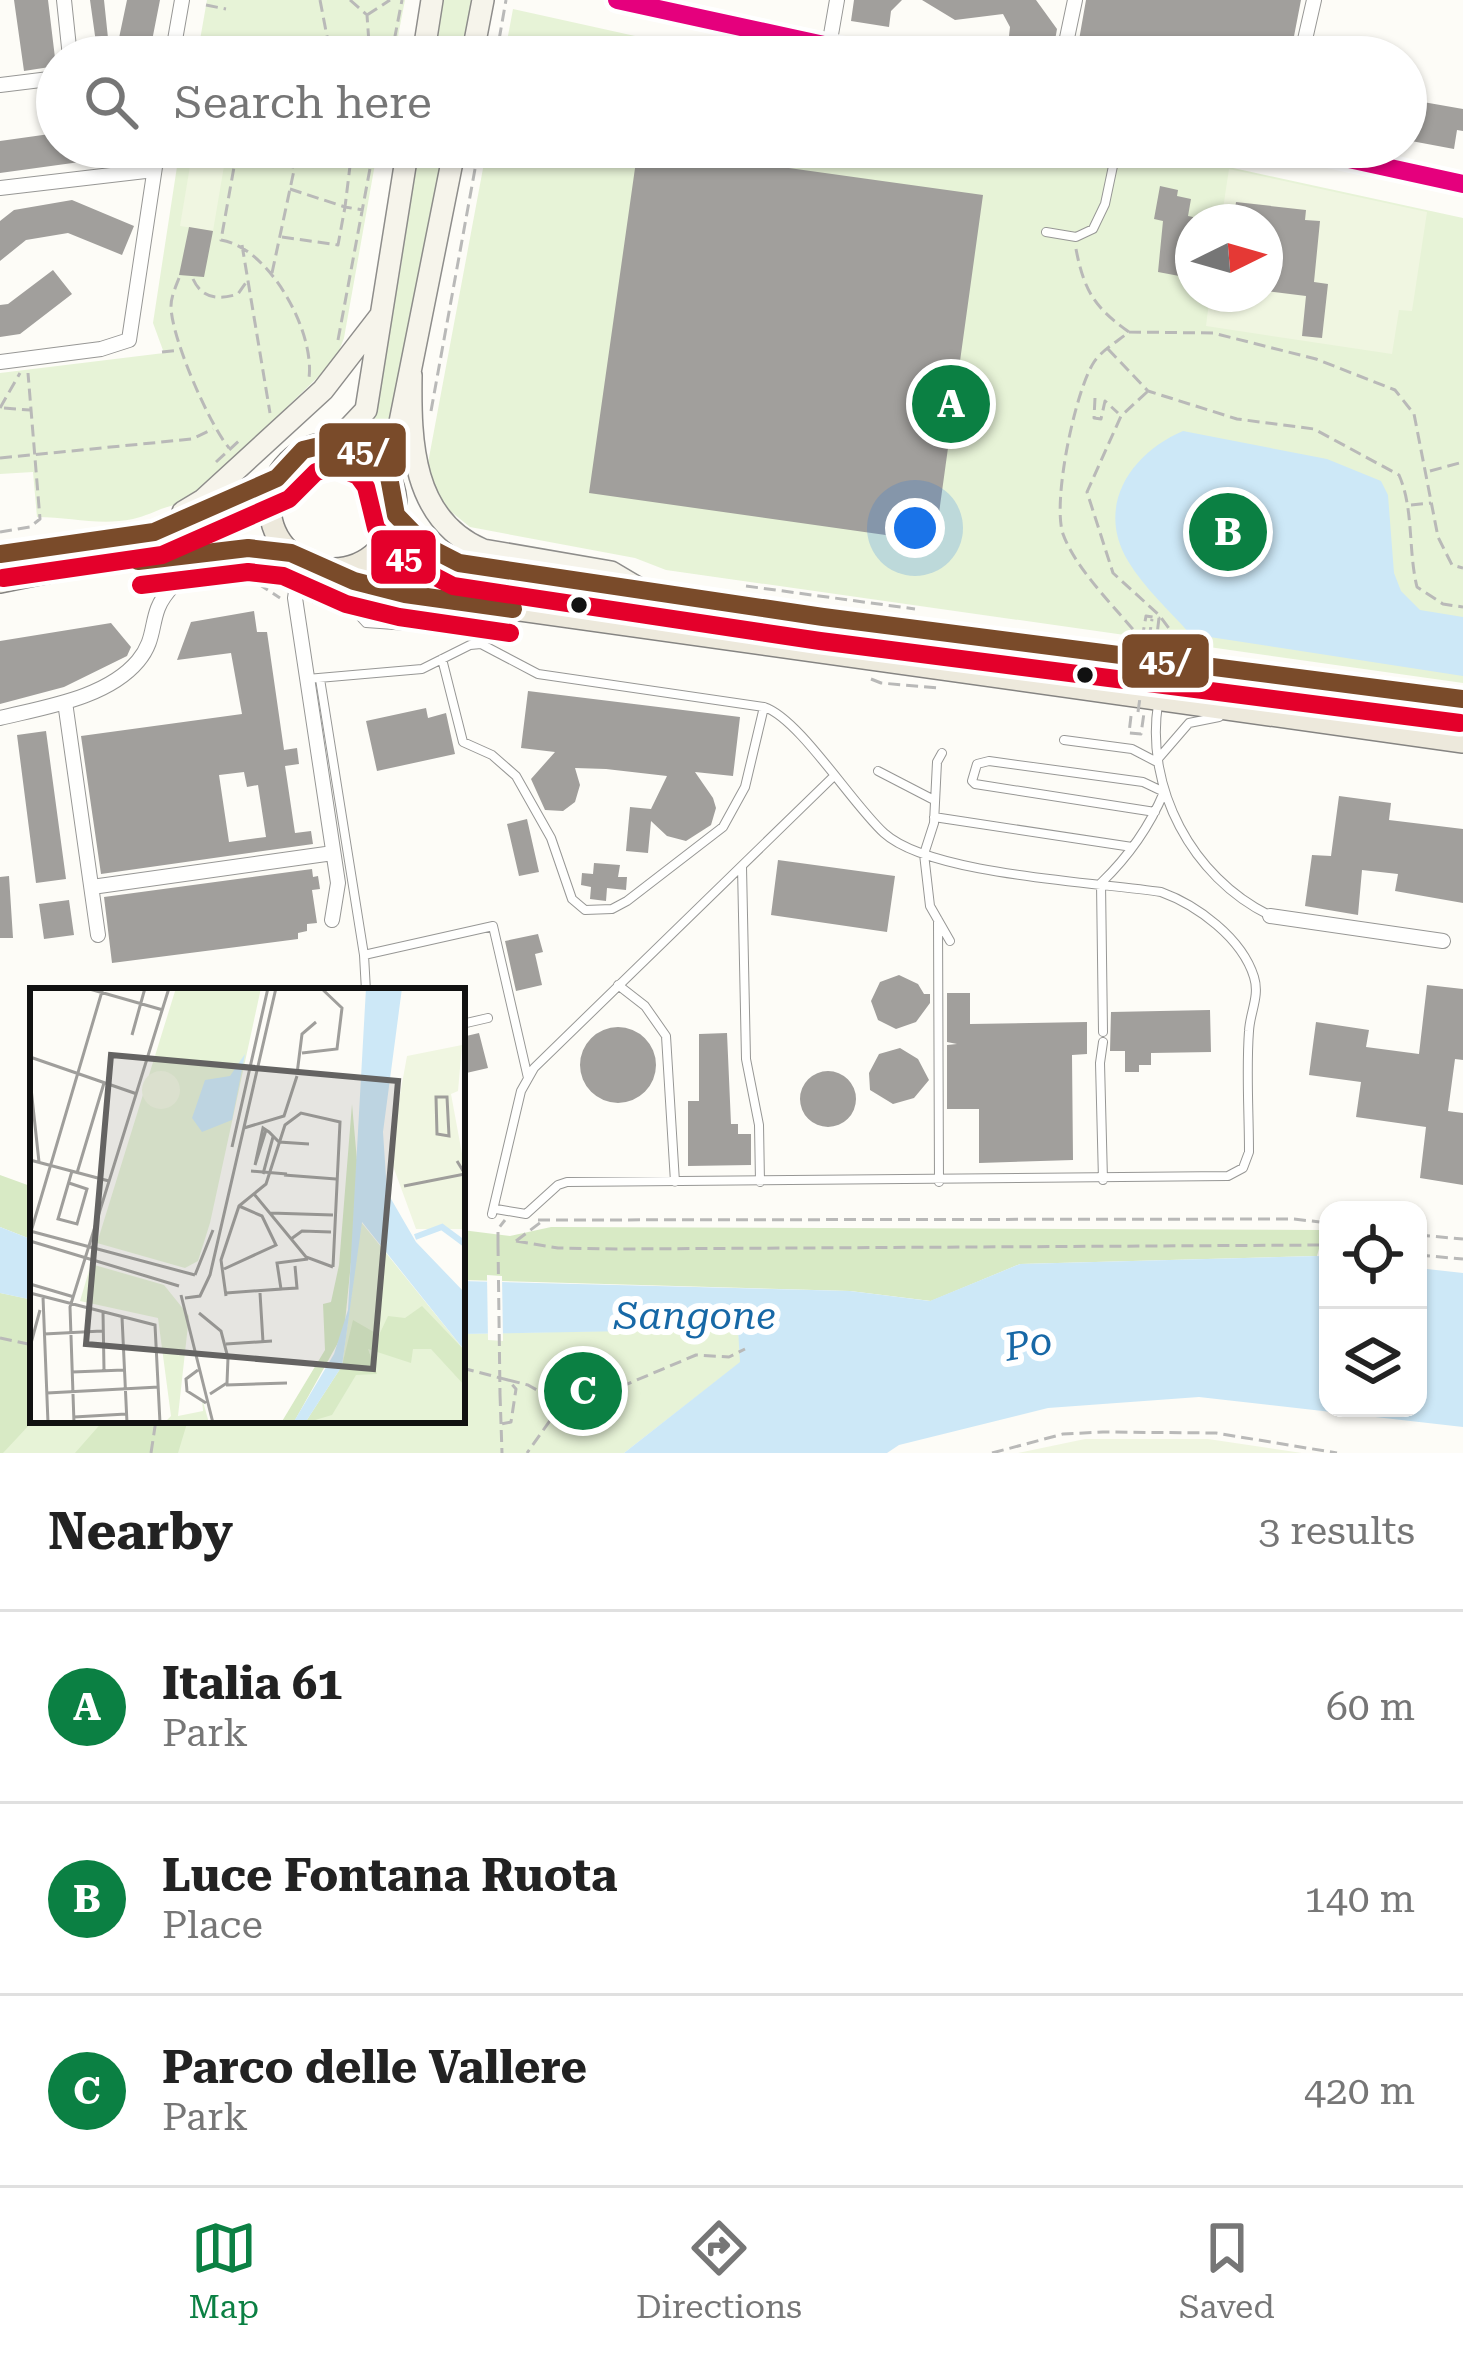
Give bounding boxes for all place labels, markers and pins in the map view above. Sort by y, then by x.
pin: A [912,359,990,449]
pin: B [1189,487,1267,577]
unlabelled marker [568,594,590,616]
unlabelled marker [1074,664,1096,686]
pin: C [544,1346,622,1436]

